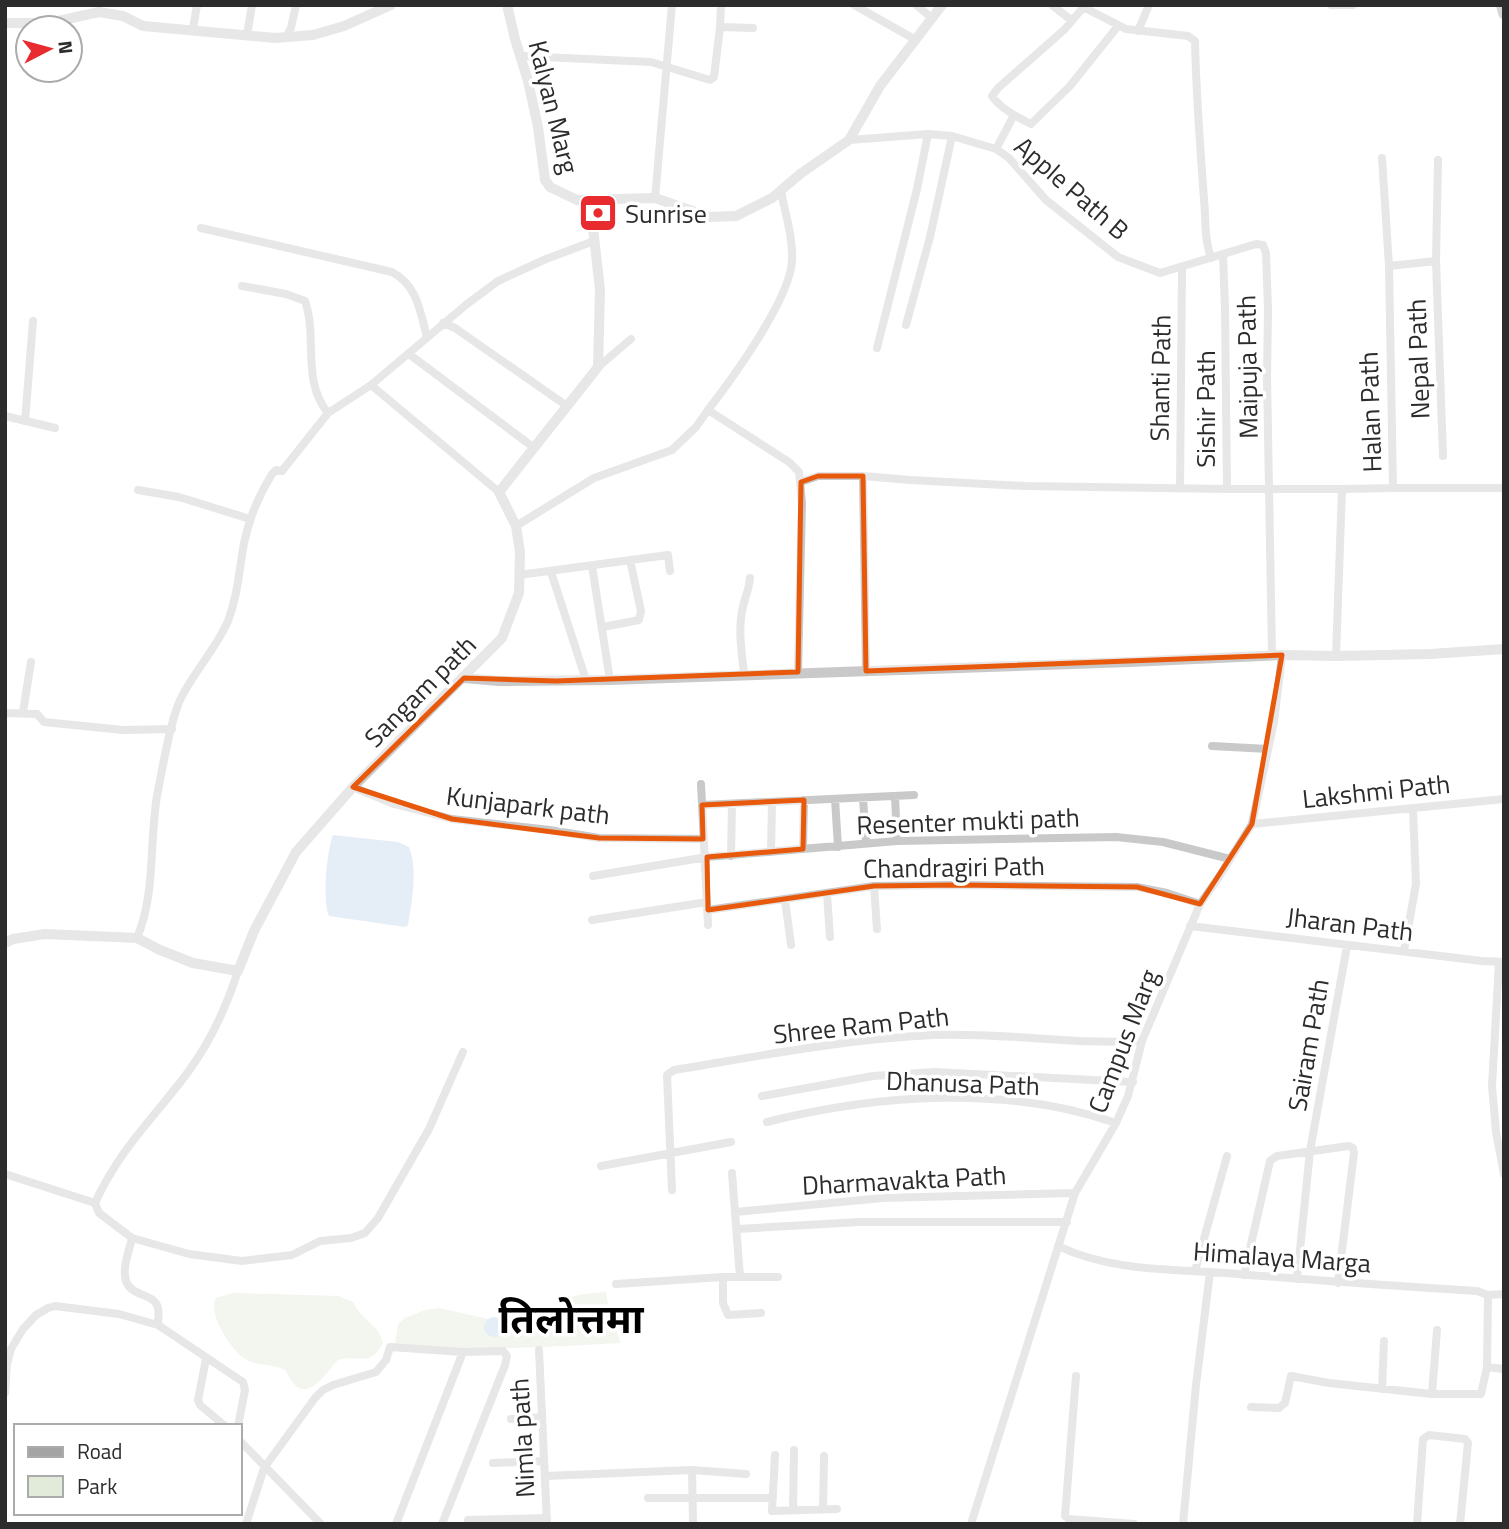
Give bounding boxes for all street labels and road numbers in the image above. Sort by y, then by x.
street label: Kalyan Marg [519,36,589,178]
street label: Apple Path B [1006,127,1138,249]
street label: Maipuja Path [1226,295,1268,439]
street label: Nepal Path [1396,298,1440,420]
street label: Shanti Path [1139,314,1181,442]
street label: Sishir Path [1186,350,1225,468]
street label: Halan Path [1348,351,1392,473]
street label: Sangam path [355,626,485,756]
street label: Lakshmi Path [1300,764,1452,818]
street label: Kunjapark path [444,776,612,834]
street label: Resenter mukti path [856,798,1080,844]
street label: Chandragiri Path [863,846,1045,888]
street label: Jharan Path [1284,897,1416,951]
street label: Campus Marg [1078,963,1168,1119]
street label: Sairam Path [1277,976,1339,1114]
street label: Shree Ram Path [771,996,951,1054]
street label: Dhanusa Path [885,1061,1041,1105]
street label: Dharmavakta Path [801,1155,1007,1205]
street label: Himalaya Marga [1192,1231,1372,1283]
street label: Nimla path [499,1377,545,1499]

